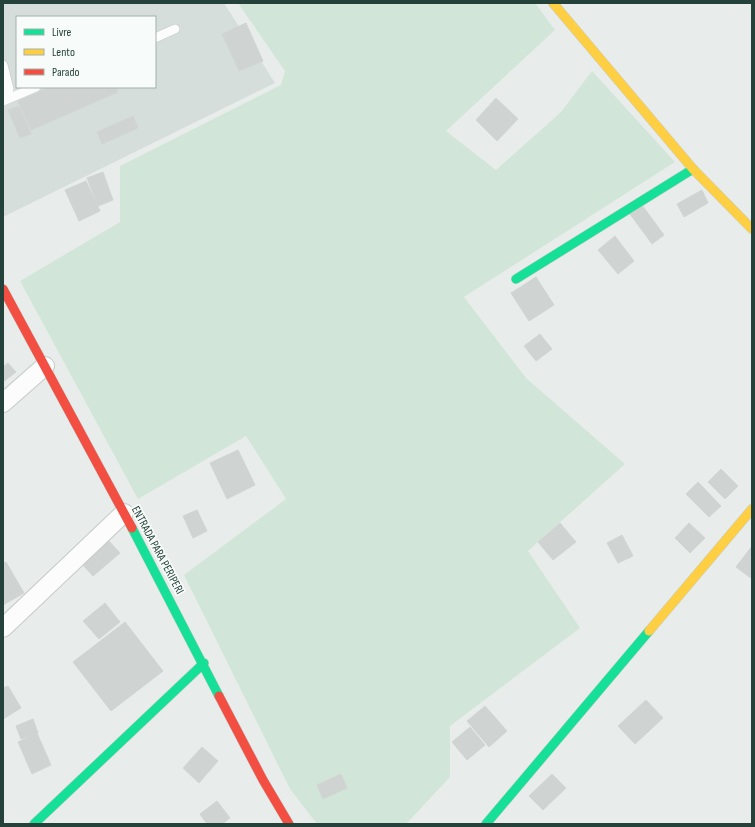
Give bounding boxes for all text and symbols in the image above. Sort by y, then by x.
legend [16,16,156,88]
text: Livre [52,25,72,40]
text: Lento [52,45,75,60]
text: Parado [52,65,79,80]
street label: ENTRADA PARA PERIPERI [128,504,187,597]

